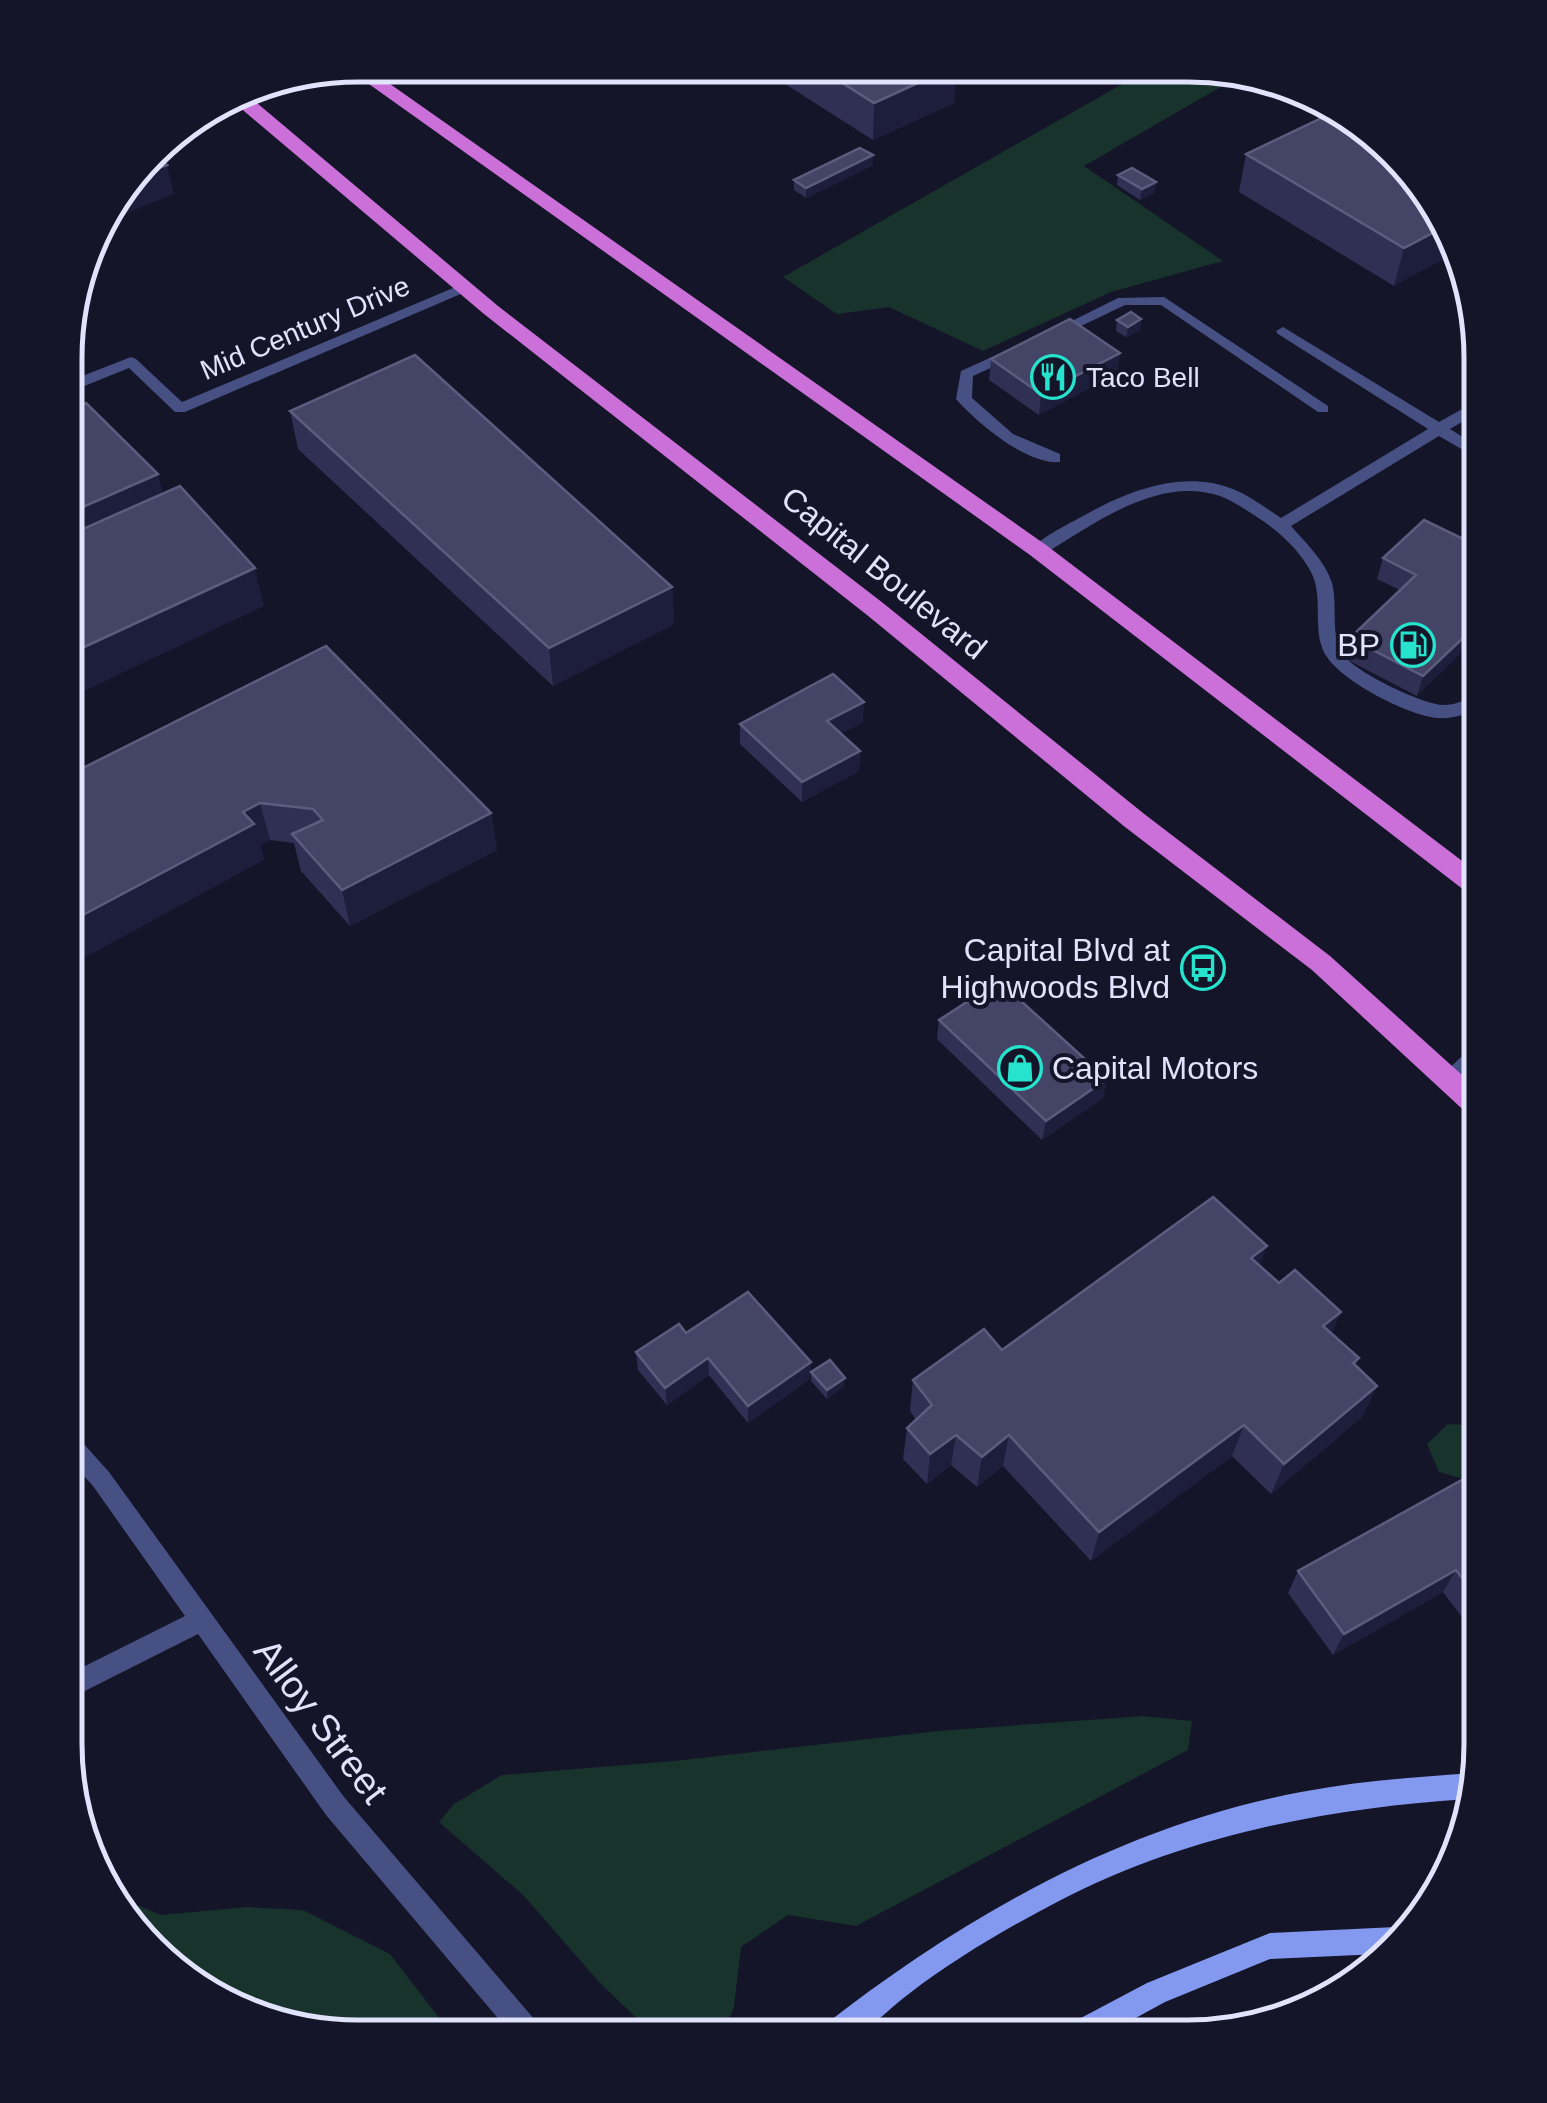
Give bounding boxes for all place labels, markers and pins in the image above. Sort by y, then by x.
restaurant icon: Taco Bell [1030,354,1076,400]
place label: Taco Bell [1086,362,1200,393]
fuel station icon: BP [1390,622,1436,668]
place label: BP [1337,627,1380,663]
place label: Capital Blvd at Highwoods Blvd [941,932,1170,1005]
bus stop icon: Capital Blvd at Highwoods Blvd [1180,945,1226,991]
shop icon: Capital Motors [997,1045,1043,1091]
place label: Capital Motors [1052,1050,1258,1086]

